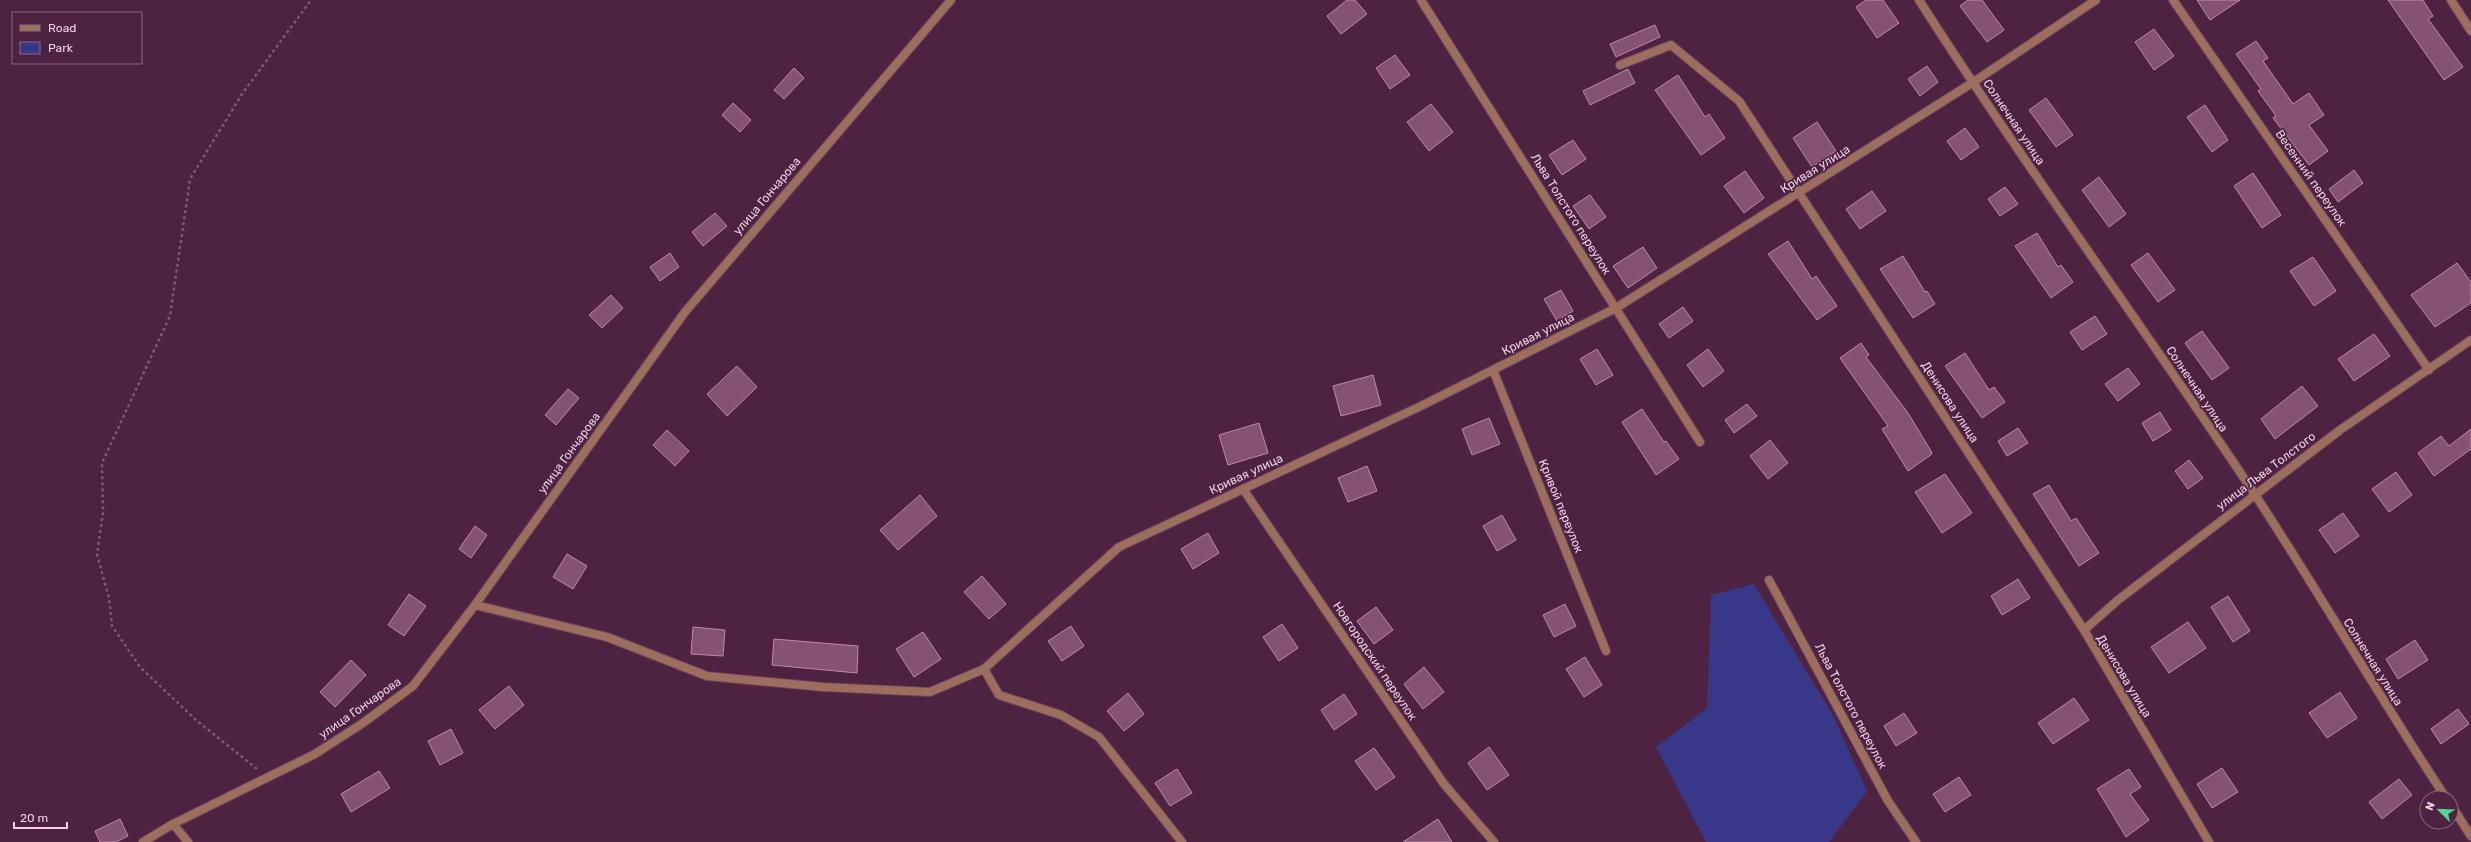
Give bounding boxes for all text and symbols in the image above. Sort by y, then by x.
legend [12,12,142,64]
text: Road [48,21,76,35]
text: Park [48,41,74,55]
street label: Солнечная улица [1980,77,2048,167]
street label: Весенний переулок [2273,127,2350,229]
street label: Кривая улица [1778,142,1852,196]
street label: Льва Толстого переулок [1528,151,1614,278]
street label: улица Гончарова [730,154,804,238]
street label: Кривая улица [1499,310,1577,358]
street label: Солнечная улица [2163,344,2231,434]
street label: Денисова улица [1918,359,1982,445]
street label: улица Гончарова [535,410,603,496]
street label: улица Льва Толстого [2214,429,2318,513]
street label: Кривая улица [1207,451,1285,497]
street label: Кривой переулок [1536,457,1586,555]
street label: Новгородский переулок [1330,599,1420,723]
street label: Солнечная улица [2340,616,2406,708]
street label: Денисова улица [2094,632,2154,720]
street label: Льва Толстого переулок [1812,641,1890,772]
street label: улица Гончарова [316,674,404,742]
north arrow [2419,790,2459,830]
text: N [2423,800,2438,812]
scale bar [14,804,67,830]
text: 20 m [20,811,48,825]

